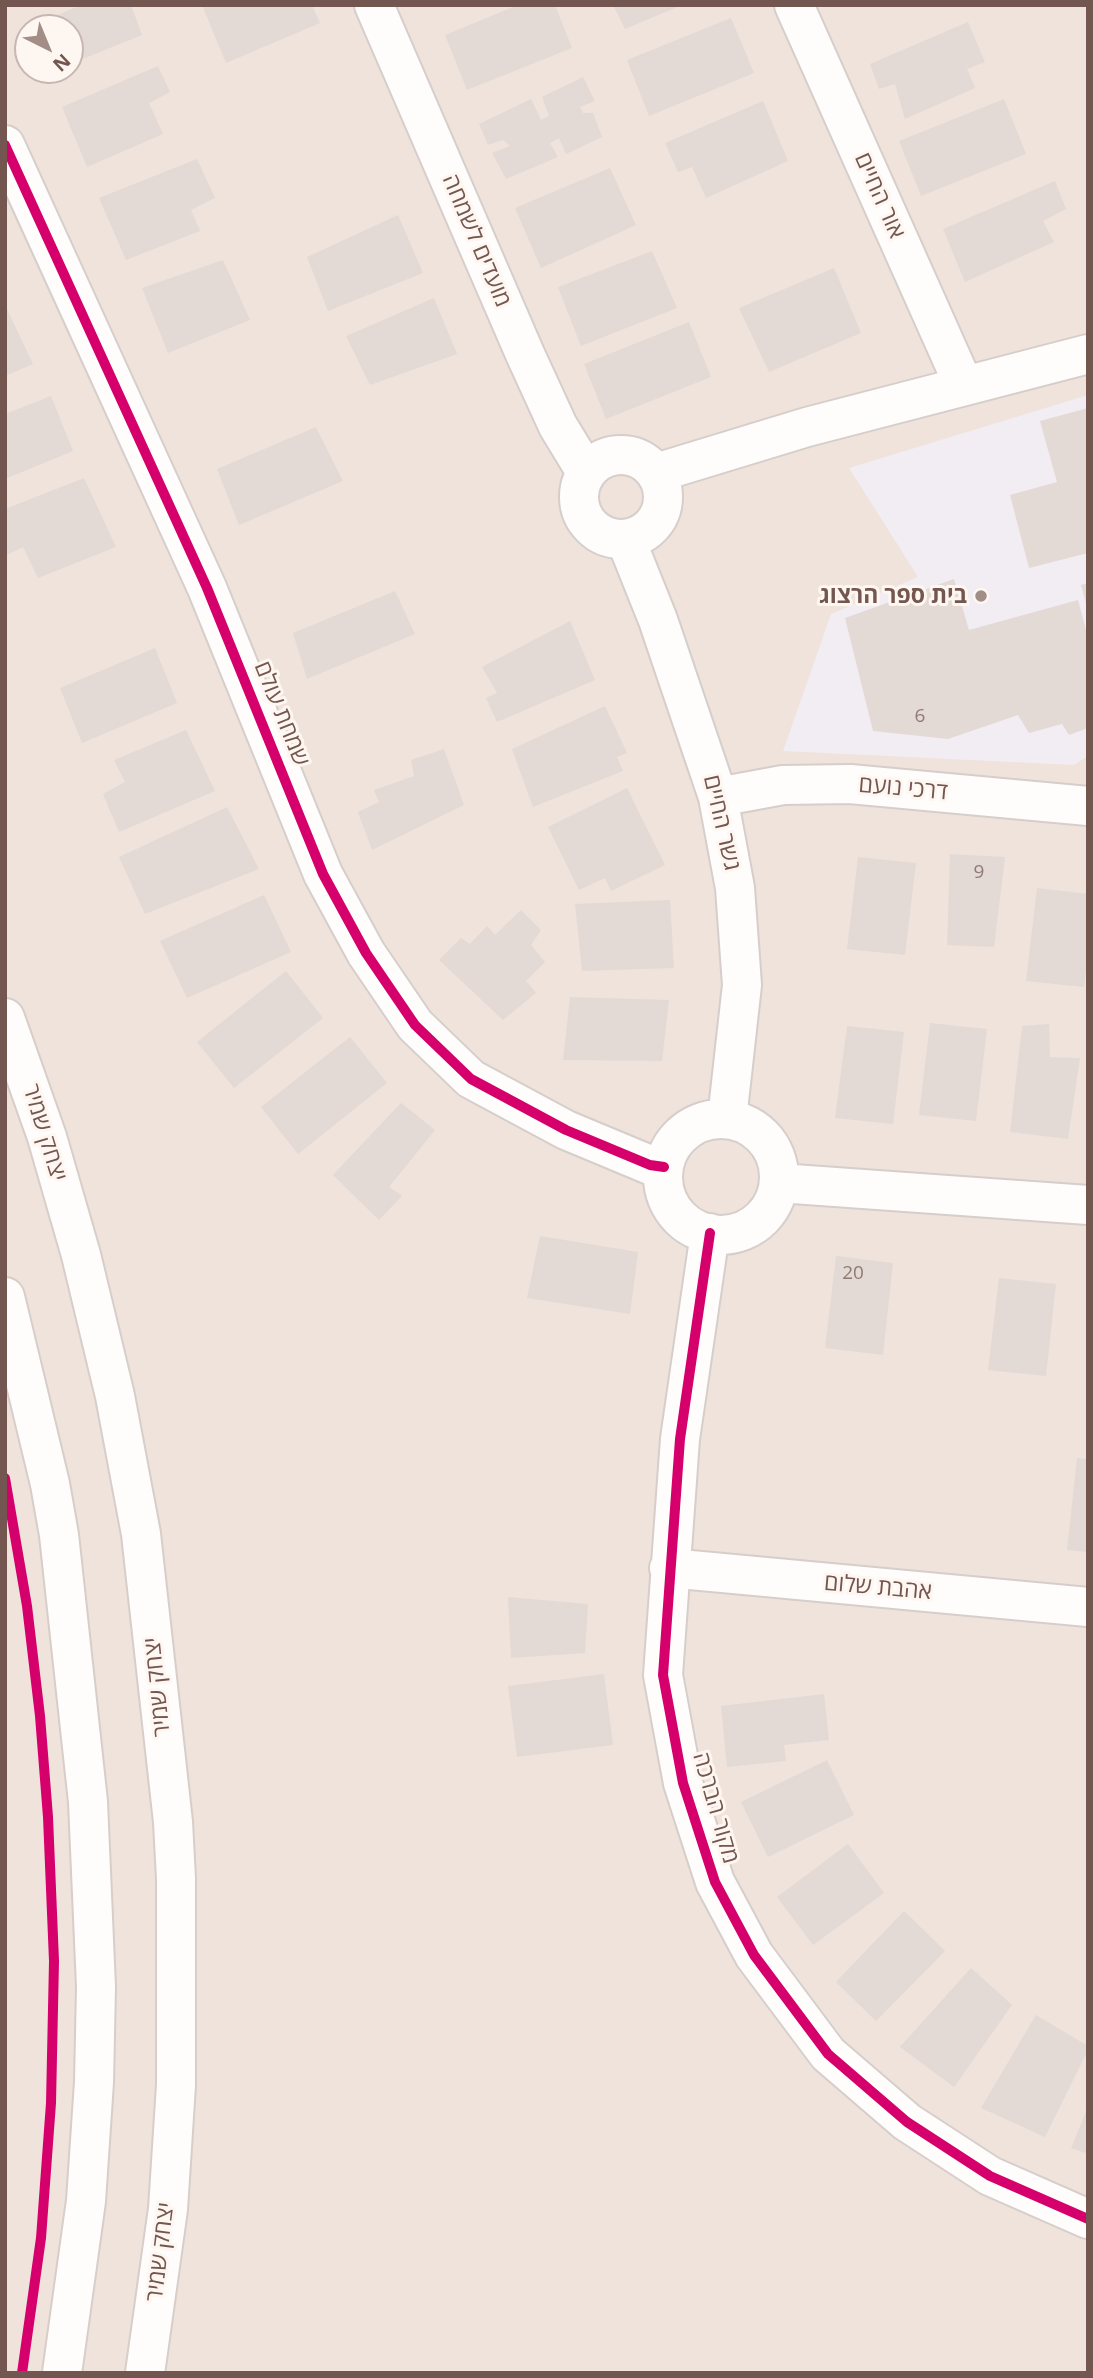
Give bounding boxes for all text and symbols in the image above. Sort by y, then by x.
north arrow [14,14,84,84]
text: N [47,48,76,78]
street label: אור החיים [848,149,910,243]
street label: מועדים לשמחה [436,170,516,312]
place label: בית ספר הרצוג [819,582,967,610]
marker: בית ספר הרצוג [973,588,989,604]
street label: שמחת עולם [248,658,314,770]
house number: 6 [915,706,925,728]
street label: דרכי נועם [857,771,949,807]
street label: גשר החיים [697,772,745,874]
house number: 9 [974,862,984,884]
street label: יצחק שמיר [16,1081,72,1185]
house number: 20 [842,1263,864,1285]
street label: אהבת שלום [823,1570,933,1606]
street label: יצחק שמיר [139,1636,177,1738]
street label: מקור הברכה [686,1749,744,1867]
street label: יצחק שמיר [141,2201,181,2303]

